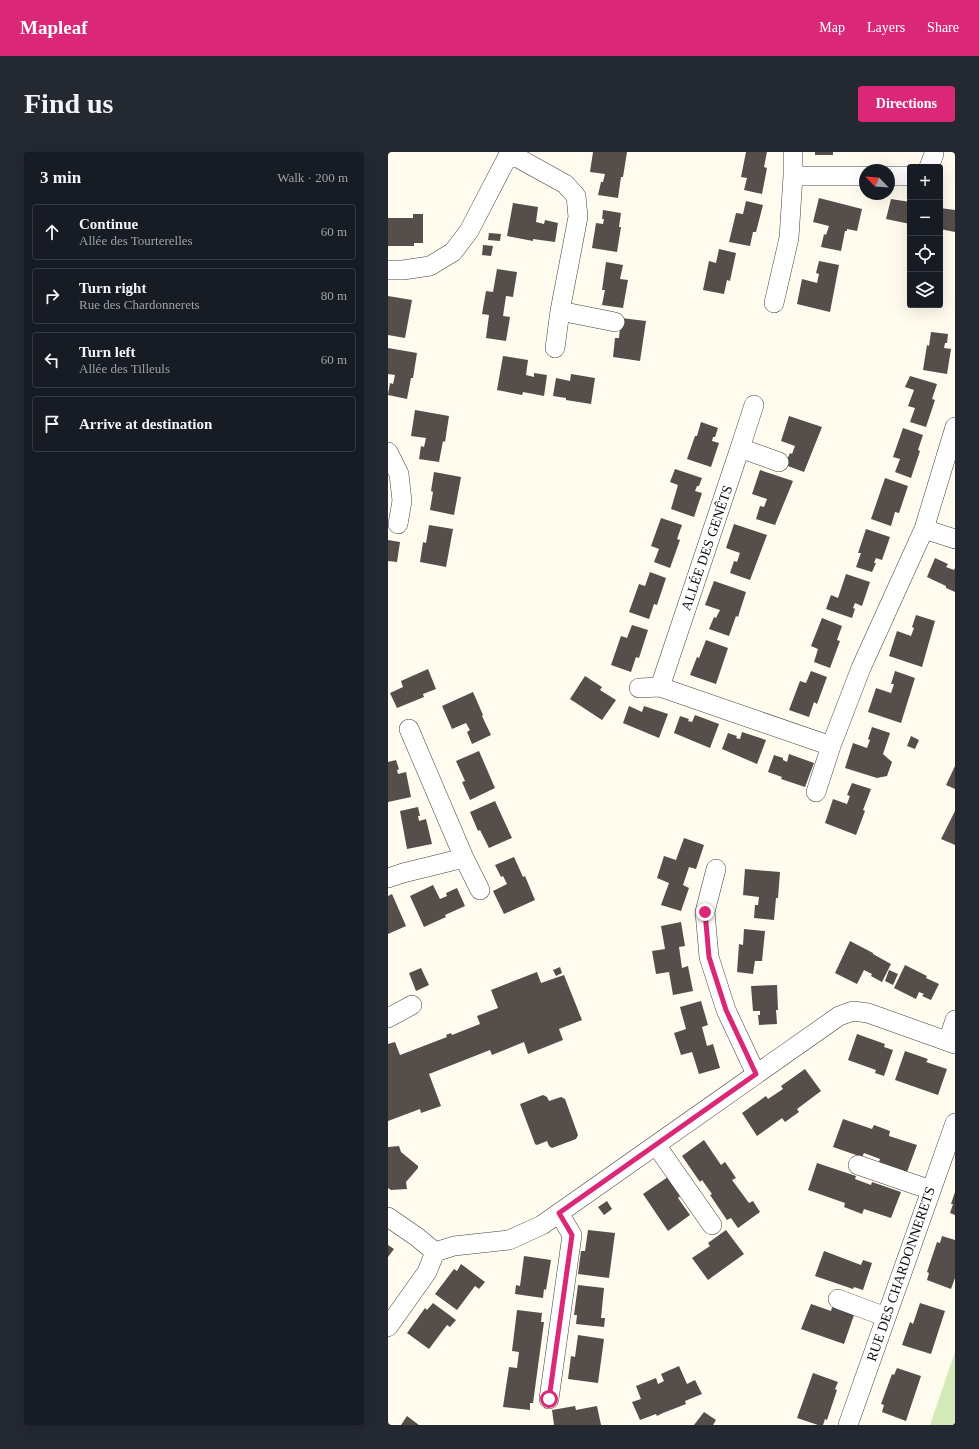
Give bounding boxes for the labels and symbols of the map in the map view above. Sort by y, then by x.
north arrow [859,164,895,200]
street label: ALLÉE DES GENÊTS [678,483,735,613]
route end [696,903,714,921]
street label: RUE DES CHARDONNERETS [864,1185,938,1363]
route start [540,1390,558,1408]

